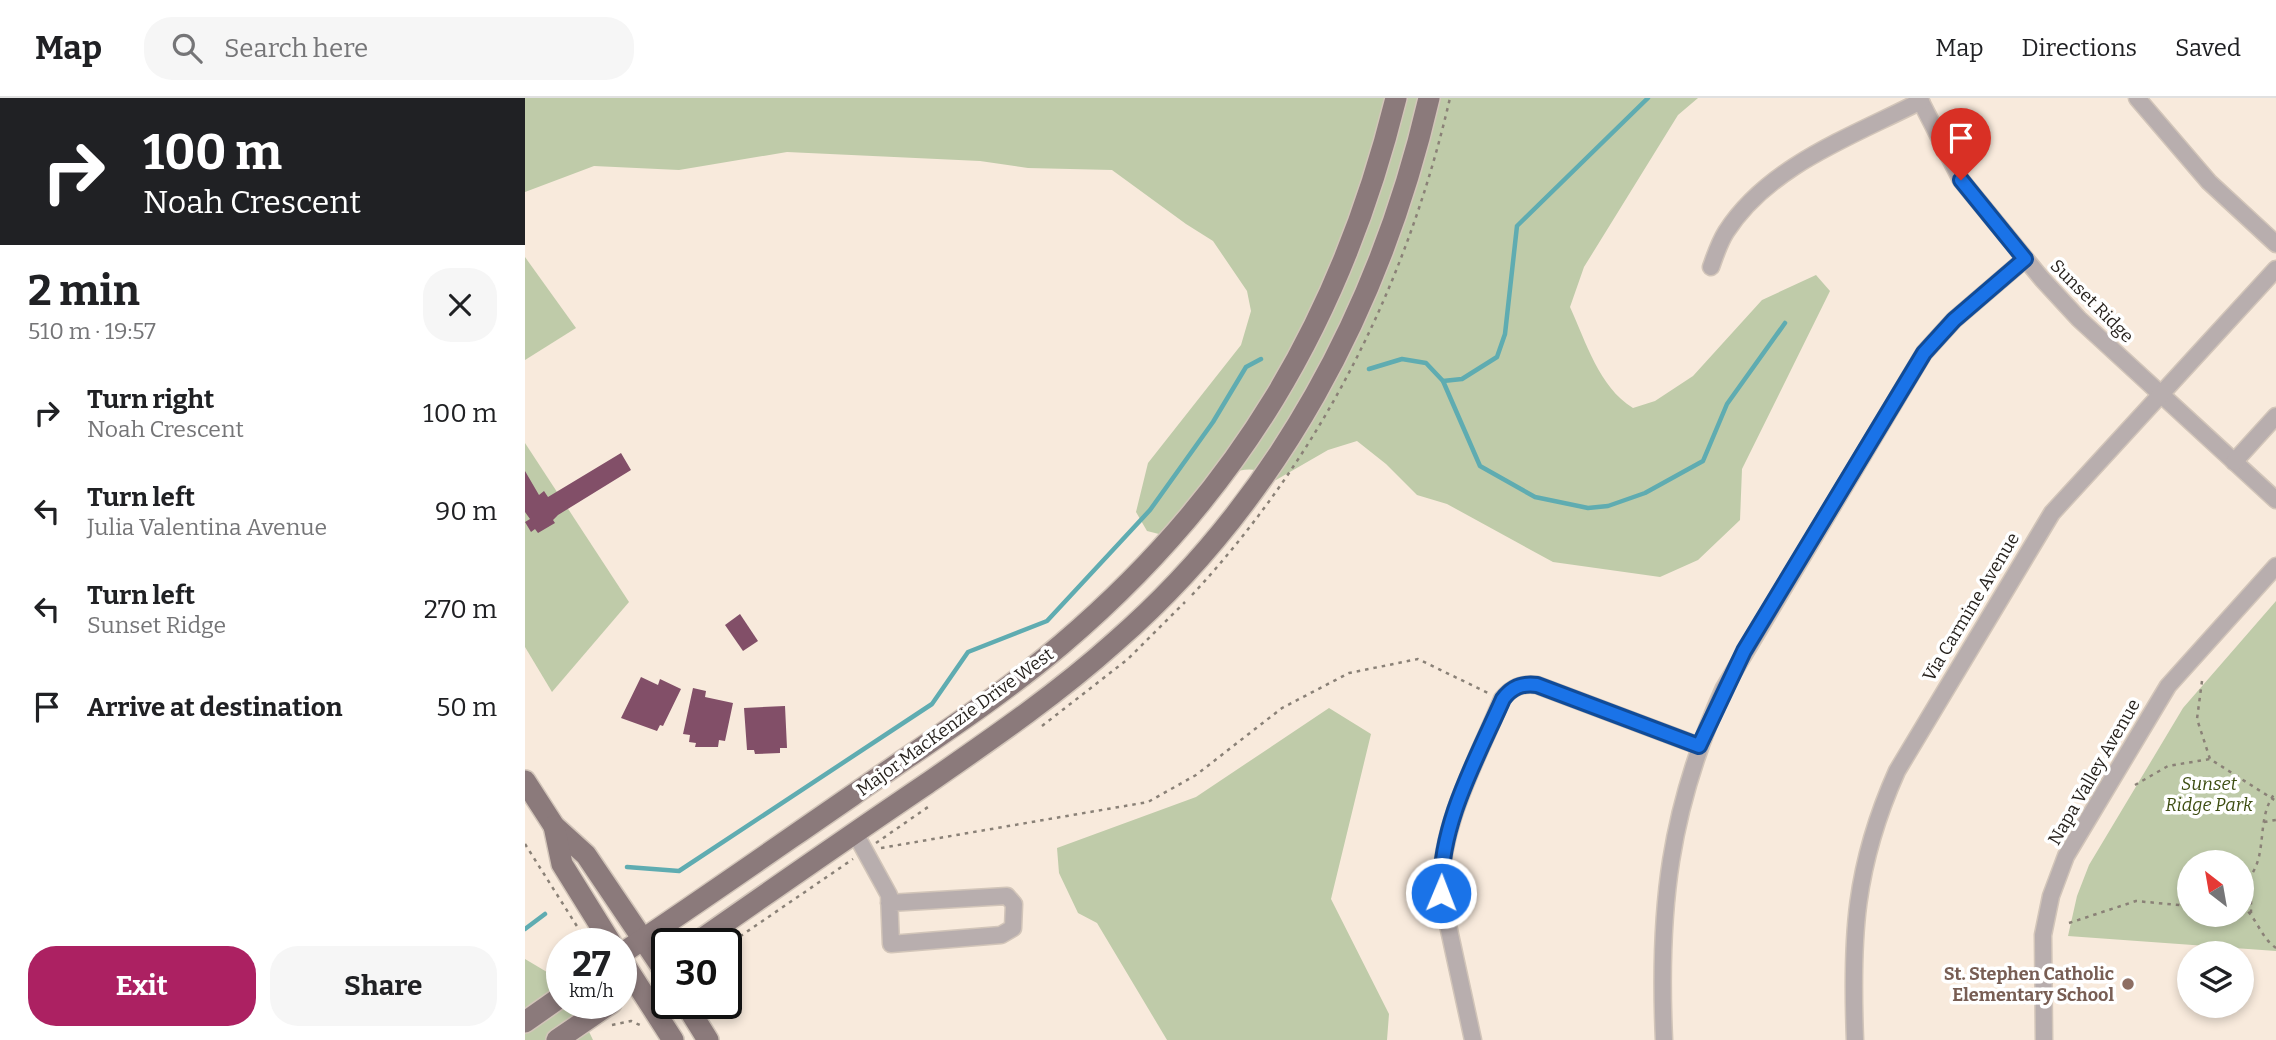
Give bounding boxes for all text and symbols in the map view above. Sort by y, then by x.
search box [144,17,634,80]
text: Map [35,28,102,68]
icon: search [168,29,206,67]
text: Search here [224,33,368,64]
text: Map [1935,34,1984,62]
text: Directions [2022,34,2137,62]
text: Saved [2175,34,2241,62]
pin [1931,108,1991,180]
icon: arrive [1942,119,1980,157]
text: 100 m [143,123,282,182]
icon: right [28,126,119,217]
text: Noah Crescent [143,183,361,221]
street label: Sunset Ridge [2046,255,2138,347]
text: 2 min [28,266,140,316]
button: close [423,268,497,342]
text: 510 m · 19:57 [28,317,156,345]
text: Turn right [87,384,214,415]
icon: right [28,394,66,432]
text: 100 m [423,398,497,429]
text: Noah Crescent [87,415,244,443]
text: Turn left [87,482,195,513]
icon: left [28,492,66,530]
text: 90 m [435,496,497,527]
text: Julia Valentina Avenue [87,513,327,541]
street label: Via Carmine Avenue [1918,529,2024,685]
text: Turn left [87,580,195,611]
icon: left [28,590,66,628]
text: 270 m [424,594,497,625]
text: Sunset Ridge [87,611,226,639]
street label: Major MacKenzie Drive West [852,643,1058,801]
icon: arrive [28,688,66,726]
text: Arrive at destination [87,692,342,723]
text: 50 m [436,692,497,723]
street label: Napa Valley Avenue [2043,695,2145,849]
park label: Sunset Ridge Park [2165,773,2253,816]
north arrow [2177,850,2254,928]
map controls [2177,850,2254,1018]
position arrow [1404,856,1478,930]
speed limit sign: 30 [651,928,742,1019]
button: layers [2177,941,2254,1018]
text: 27 [572,943,611,985]
button: Exit [28,946,256,1026]
button: Share [270,946,497,1026]
place label: St. Stephen Catholic Elementary School [1944,963,2114,1006]
marker: St. Stephen Catholic Elementary School [2120,976,2136,992]
text: km/h [569,980,614,1002]

